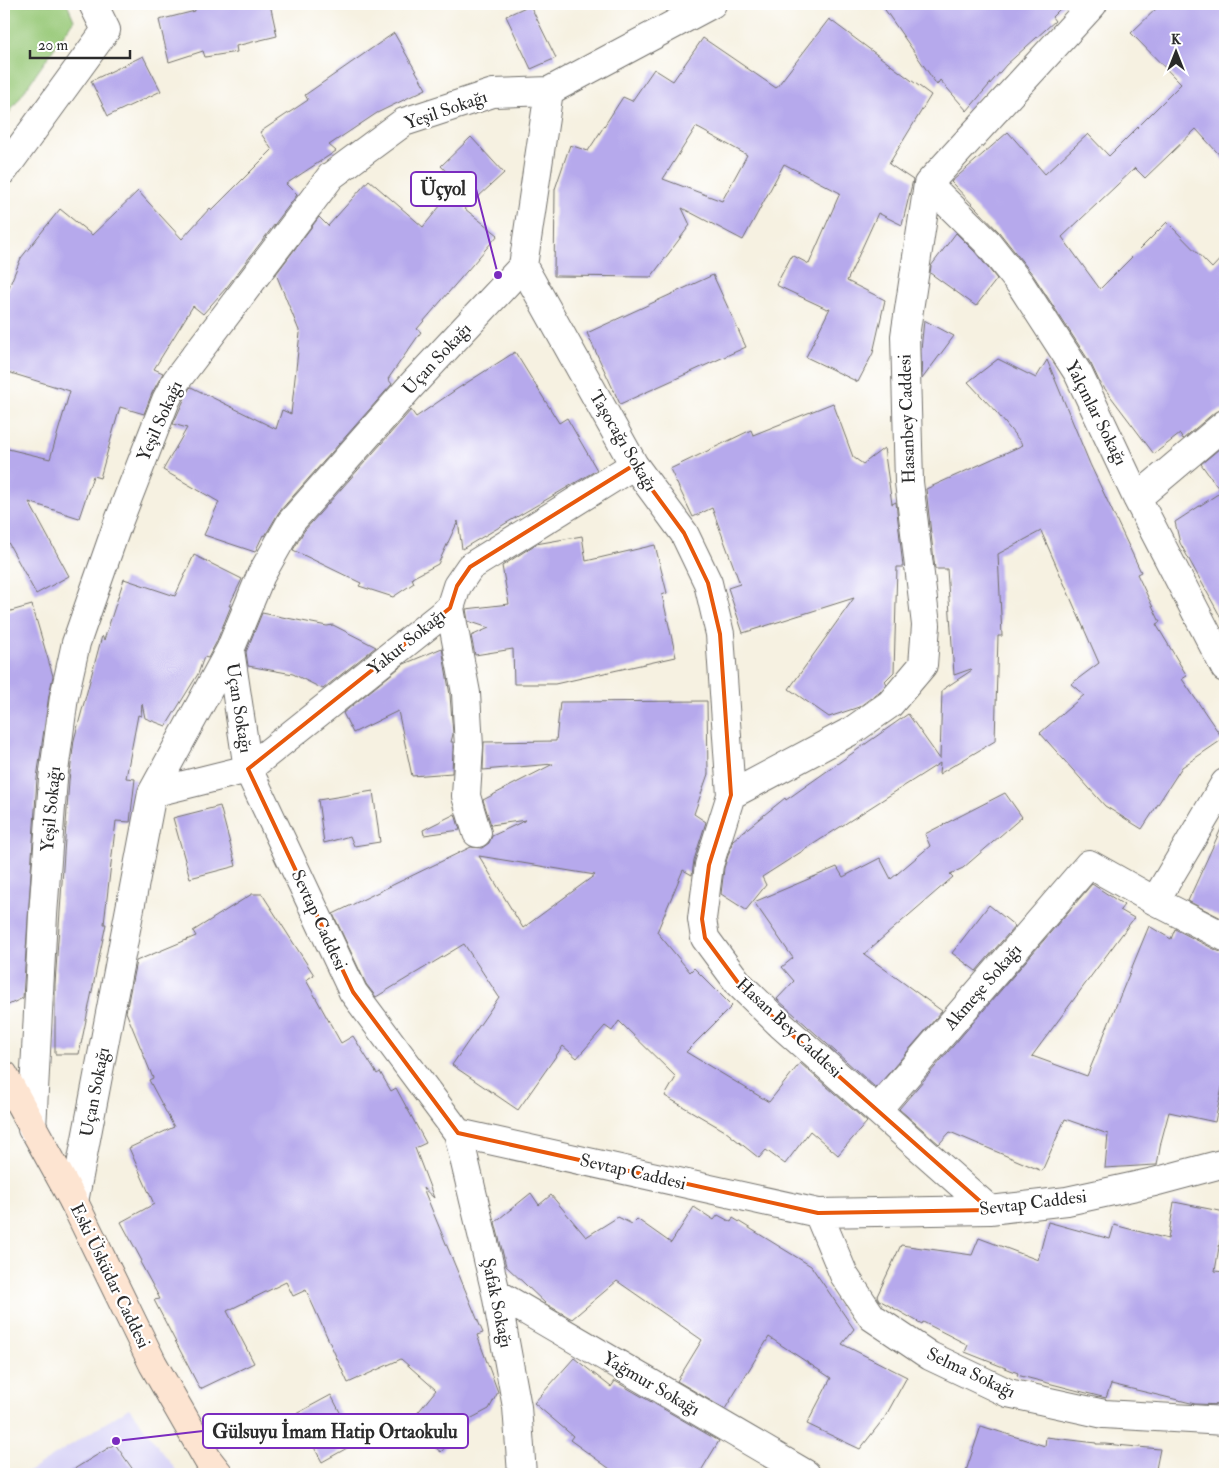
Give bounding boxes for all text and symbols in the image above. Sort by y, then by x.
scale bar [30,28,130,60]
north arrow [1152,28,1202,78]
text: K [1171,31,1182,48]
text: 20 m [38,36,68,55]
street label: Yeşil Sokağı [402,85,490,135]
callout: Üçyol [411,172,476,206]
text: Üçyol [420,176,466,202]
street label: Uçan Sokağı [398,318,477,400]
street label: Hasanbey Caddesi [893,354,921,484]
street label: Yalçınlar Sokağı [1060,357,1132,469]
street label: Yeşil Sokağı [132,377,188,465]
street label: Taşocağı Sokağı [584,386,662,496]
street label: Yakut Sokağı [363,603,451,680]
street label: Uçan Sokağı [221,661,258,755]
street label: Yeşil Sokağı [36,765,66,853]
street label: Sevtap Caddesi [286,866,352,974]
street label: Akmeşe Sokağı [939,939,1027,1036]
street label: Hasan Bey Caddesi [731,973,847,1083]
street label: Uçan Sokağı [75,1045,115,1139]
street label: Sevtap Caddesi [578,1149,688,1195]
street label: Sevtap Caddesi [978,1185,1088,1221]
street label: Eski Üsküdar Caddesi [65,1200,155,1352]
street label: Şafak Sokağı [476,1256,518,1350]
street label: Selma Sokağı [923,1342,1019,1404]
street label: Yağmur Sokağı [598,1347,704,1421]
callout: Gülsuyu İmam Hatip Ortaokulu [203,1414,468,1448]
text: Gülsuyu İmam Hatip Ortaokulu [212,1418,458,1445]

